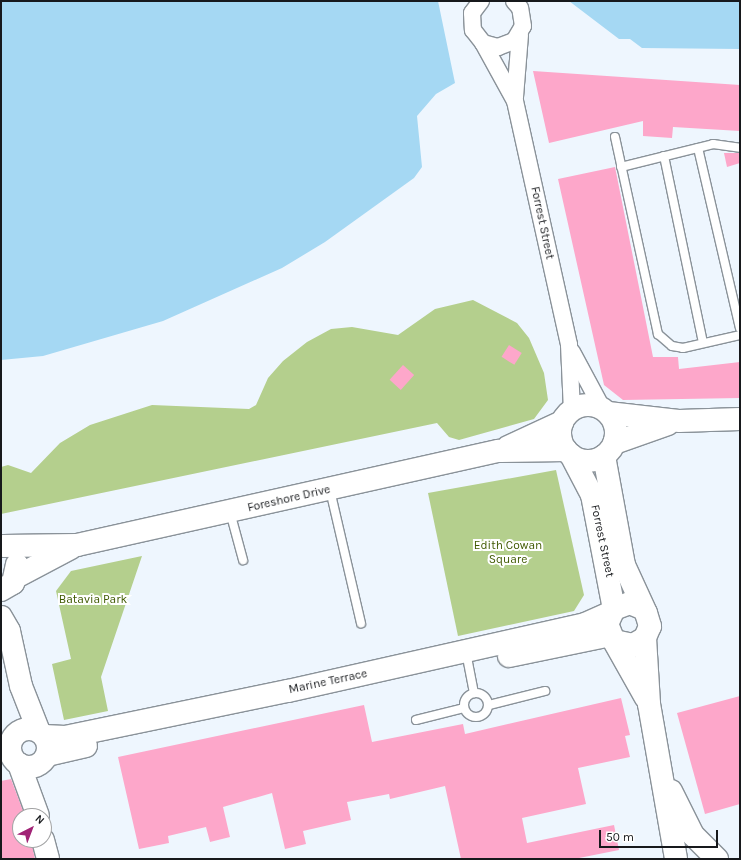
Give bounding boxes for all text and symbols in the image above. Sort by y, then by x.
street label: Forrest Street [527,185,557,261]
street label: Foreshore Drive [246,482,332,516]
street label: Forrest Street [587,503,617,579]
park label: Edith Cowan Square [474,539,542,567]
park label: Batavia Park [59,593,127,607]
street label: Marine Terrace [287,667,369,697]
north arrow [12,808,52,848]
text: N [32,812,47,827]
scale bar [601,822,720,848]
text: 50 m [606,830,634,844]

